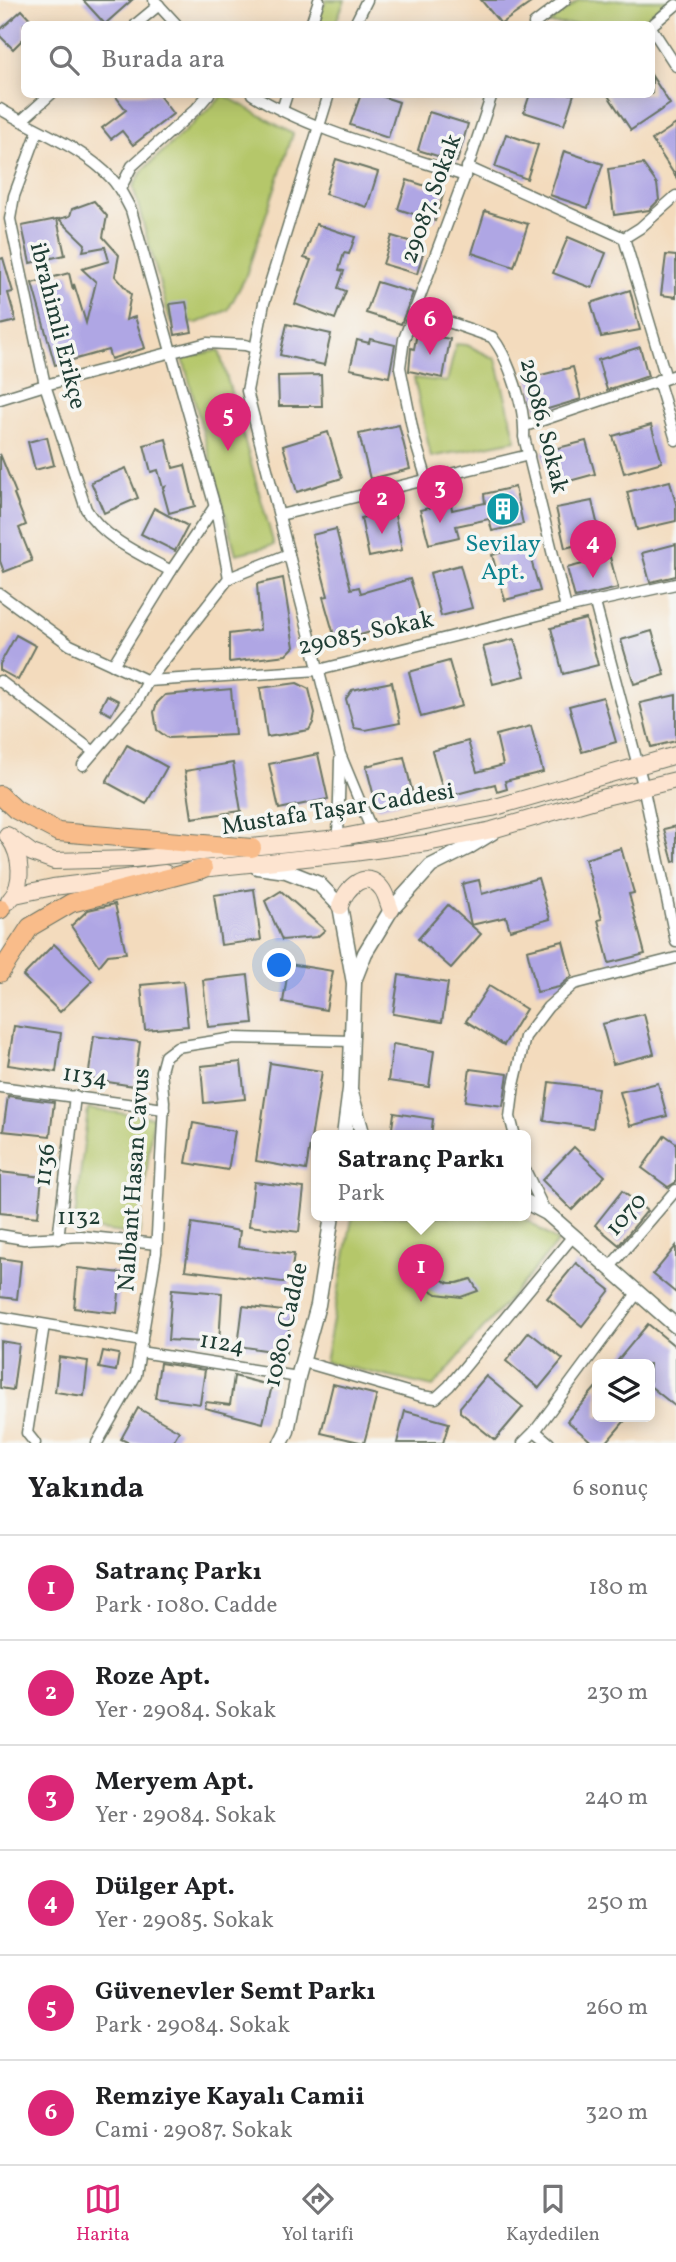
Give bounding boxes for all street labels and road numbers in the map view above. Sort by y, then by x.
street label: 29087. Sokak [393,129,471,269]
street label: ibrahimli Erikçe [20,239,94,413]
street label: 29086. Sokak [510,355,576,497]
street label: 29085. Sokak [295,603,437,665]
street label: Mustafa Taşar Caddesi [219,775,457,845]
street label: 1134 [60,1057,110,1097]
street label: Nalbant Hasan Cavus [110,1067,160,1293]
street label: 1136 [27,1142,65,1188]
street label: 1070 [598,1185,656,1245]
street label: 1132 [57,1201,101,1235]
street label: 1080. Cadde [256,1259,318,1391]
street label: 1124 [197,1324,247,1364]

